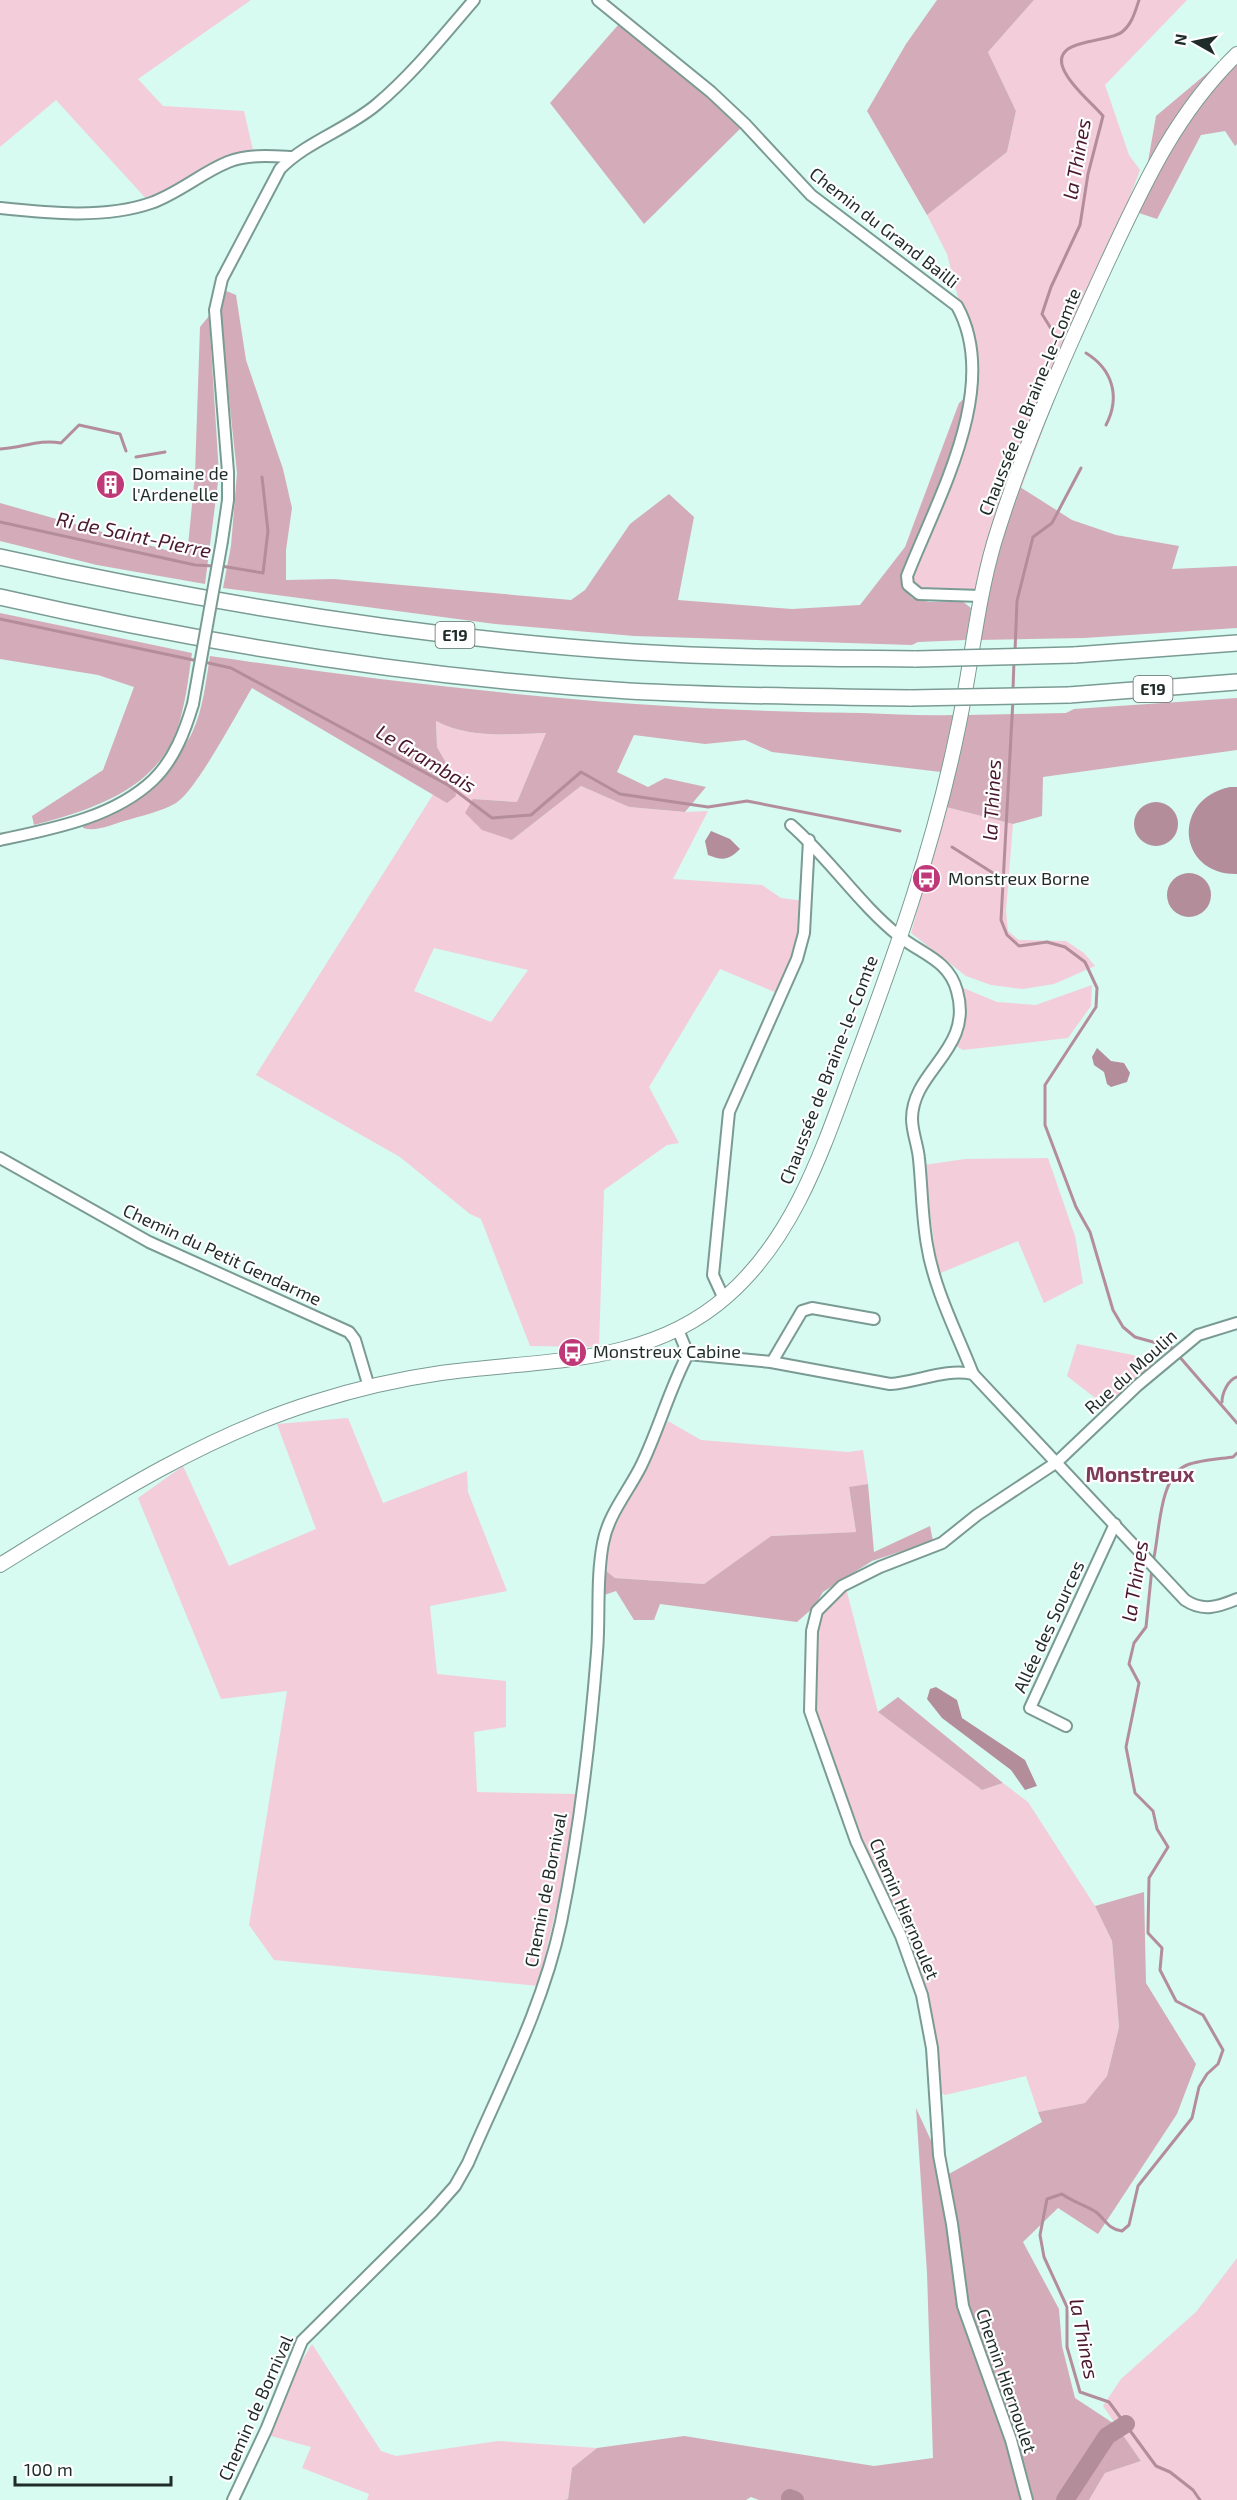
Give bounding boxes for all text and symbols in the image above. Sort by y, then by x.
north arrow [1165,12,1225,72]
text: N [1169,32,1190,47]
water label: la Thines [1057,117,1095,201]
street label: Chemin du Grand Bailli [806,162,964,292]
street label: Chaussée de Braine-le-Comte [973,285,1085,519]
place label: Domaine de l'Ardenelle [132,462,228,505]
building icon: Domaine de l'Ardenelle [95,468,127,500]
water label: Ri de Saint-Pierre [55,506,214,562]
road number: E19 [436,622,474,648]
road number: E19 [1134,676,1172,702]
water label: Le Grambais [372,719,481,797]
water label: la Thines [977,759,1005,841]
bus stop icon: Monstreux Borne [911,863,943,895]
place label: Monstreux Borne [948,867,1090,889]
street label: Chaussée de Braine-le-Comte [774,952,882,1187]
street label: Chemin du Petit Gendarme [120,1198,325,1310]
street label: Rue du Moulin [1080,1324,1181,1418]
bus stop icon: Monstreux Cabine [556,1336,588,1368]
place label: Monstreux Cabine [593,1340,741,1362]
district label: Monstreux [1086,1461,1195,1486]
water label: la Thines [1116,1539,1152,1623]
street label: Allée des Sources [1008,1557,1088,1696]
street label: Chemin de Bornival [519,1810,571,1969]
street label: Chemin Hiernoulet [865,1835,945,1983]
water label: la Thines [1065,2296,1105,2381]
street label: Chemin Hiernoulet [972,2306,1042,2456]
street label: Chemin de Bornival [213,2331,297,2484]
scale bar [15,2449,171,2487]
text: 100 m [24,2458,73,2480]

